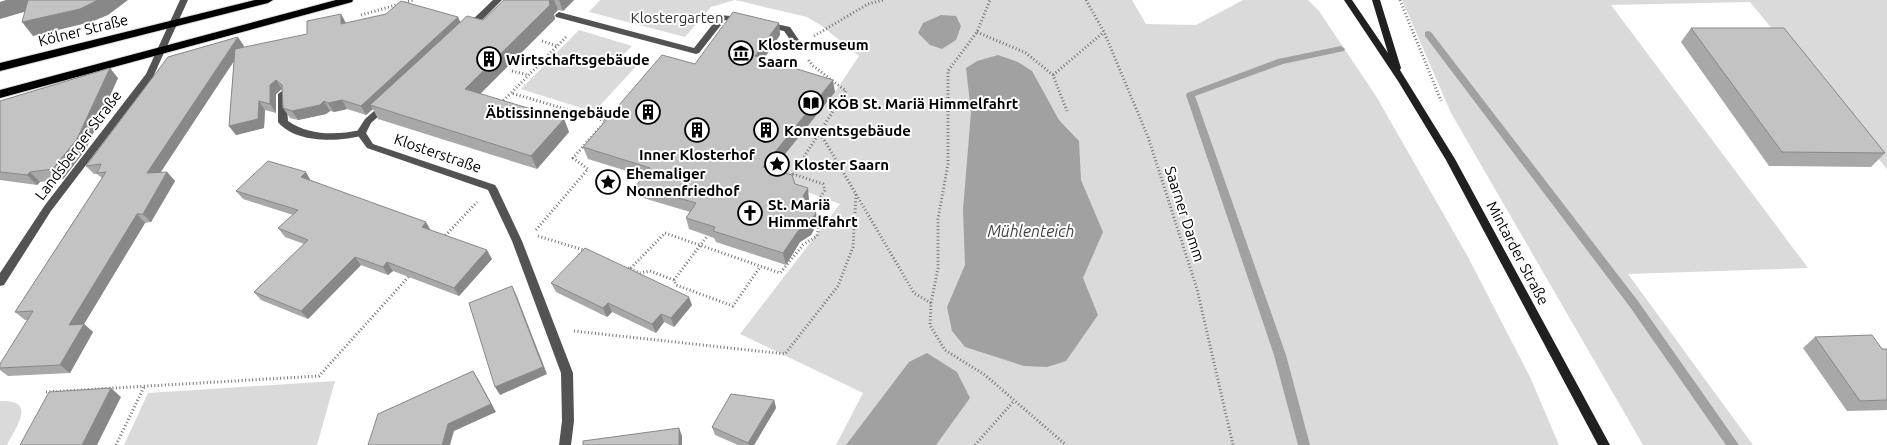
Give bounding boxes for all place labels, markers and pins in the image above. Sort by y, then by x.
place label: Klostermuseum Saarn [758,36,869,70]
museum icon: Klostermuseum Saarn [728,40,754,66]
building icon: Wirtschaftsgebäude [476,46,502,72]
place label: Wirtschaftsgebäude [506,51,650,68]
library icon: KÖB St. Mariä Himmelfahrt [798,90,824,116]
place label: KÖB St. Mariä Himmelfahrt [828,95,1019,112]
building icon: Äbtissinnengebäude [635,99,661,125]
place label: Äbtissinnengebäude [486,104,630,121]
building icon: Inner Klosterhof [684,117,710,143]
building icon: Konventsgebäude [753,117,779,143]
place label: Konventsgebäude [784,122,911,139]
place label: Inner Klosterhof [639,146,756,163]
place icon: Kloster Saarn [764,151,790,177]
place label: Kloster Saarn [794,156,889,173]
place label: Ehemaliger Nonnenfriedhof [626,165,740,199]
place icon: Ehemaliger Nonnenfriedhof [595,169,621,195]
place label: St. Mariä Himmelfahrt [768,196,858,230]
church icon: St. Mariä Himmelfahrt [737,200,763,226]

